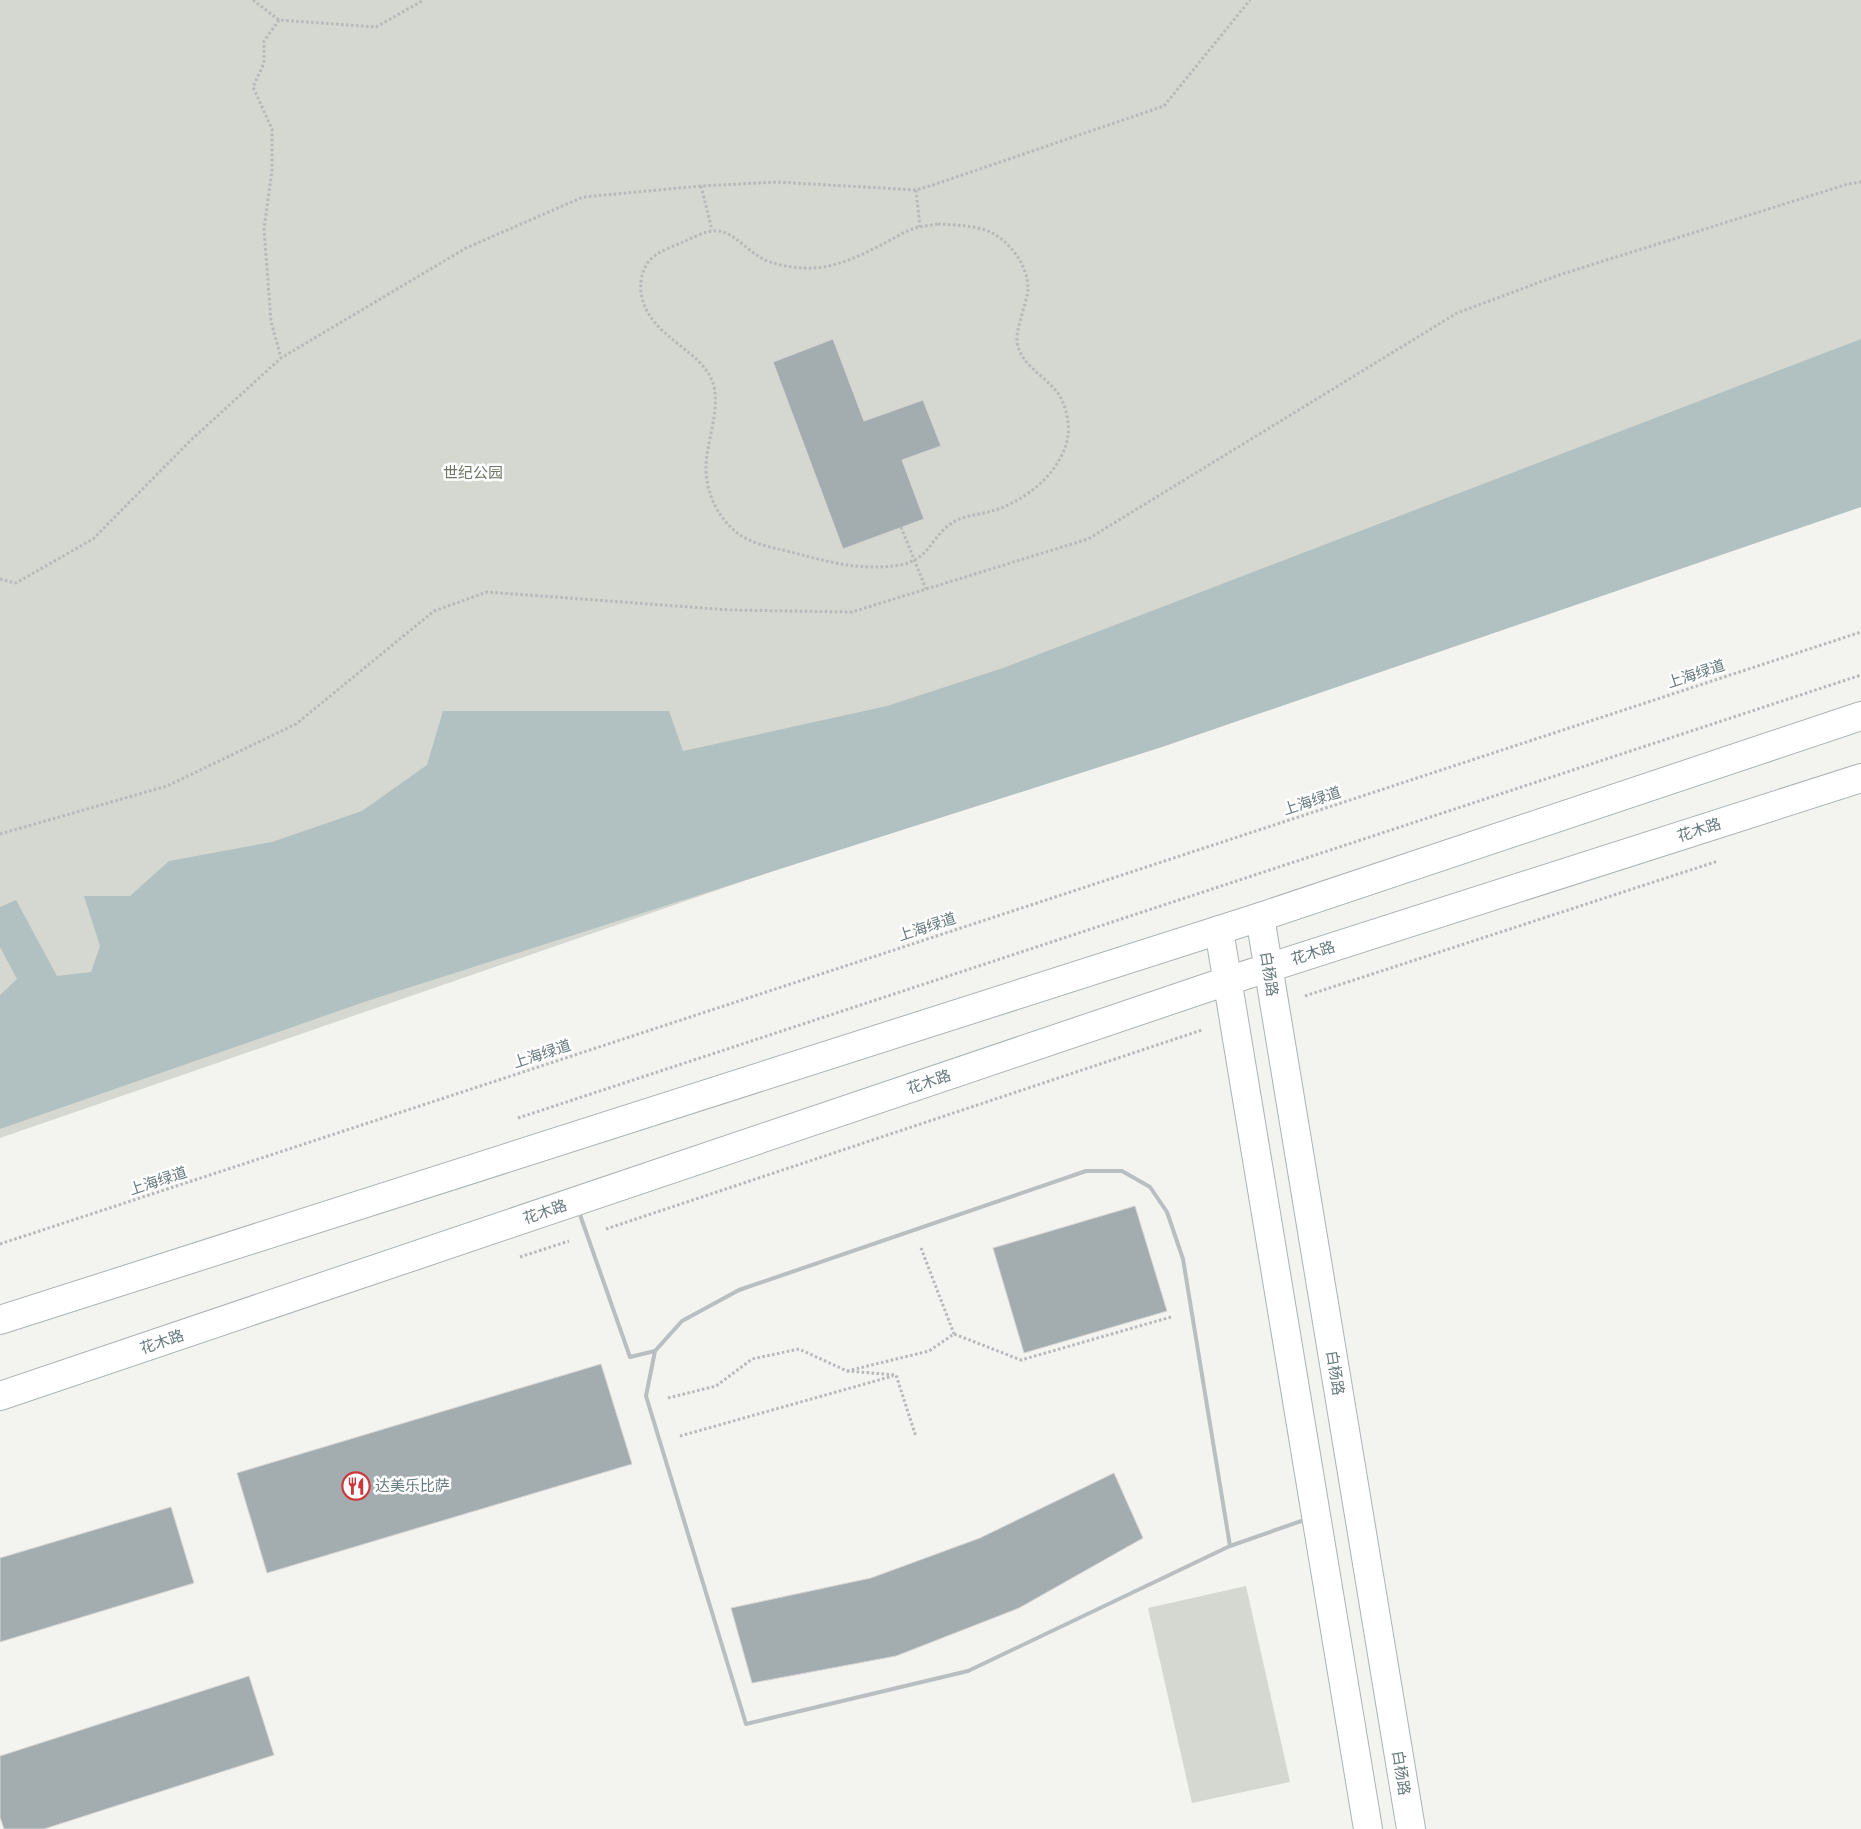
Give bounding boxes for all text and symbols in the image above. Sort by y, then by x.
park label: 世纪公园 [443,464,503,482]
street label: 上海绿道 [1665,656,1727,692]
street label: 上海绿道 [1281,783,1343,819]
street label: 花木路 [1675,814,1723,846]
street label: 上海绿道 [896,909,958,945]
street label: 花木路 [1289,937,1337,969]
street label: 白杨路 [1257,950,1281,998]
street label: 上海绿道 [511,1036,573,1072]
street label: 花木路 [905,1066,953,1098]
street label: 上海绿道 [127,1163,189,1199]
street label: 花木路 [521,1196,569,1228]
street label: 花木路 [138,1326,186,1358]
street label: 白杨路 [1323,1349,1347,1397]
restaurant icon: 达美乐比萨 [341,1471,371,1501]
place label: 达美乐比萨 [375,1477,450,1495]
street label: 白杨路 [1389,1749,1413,1797]

